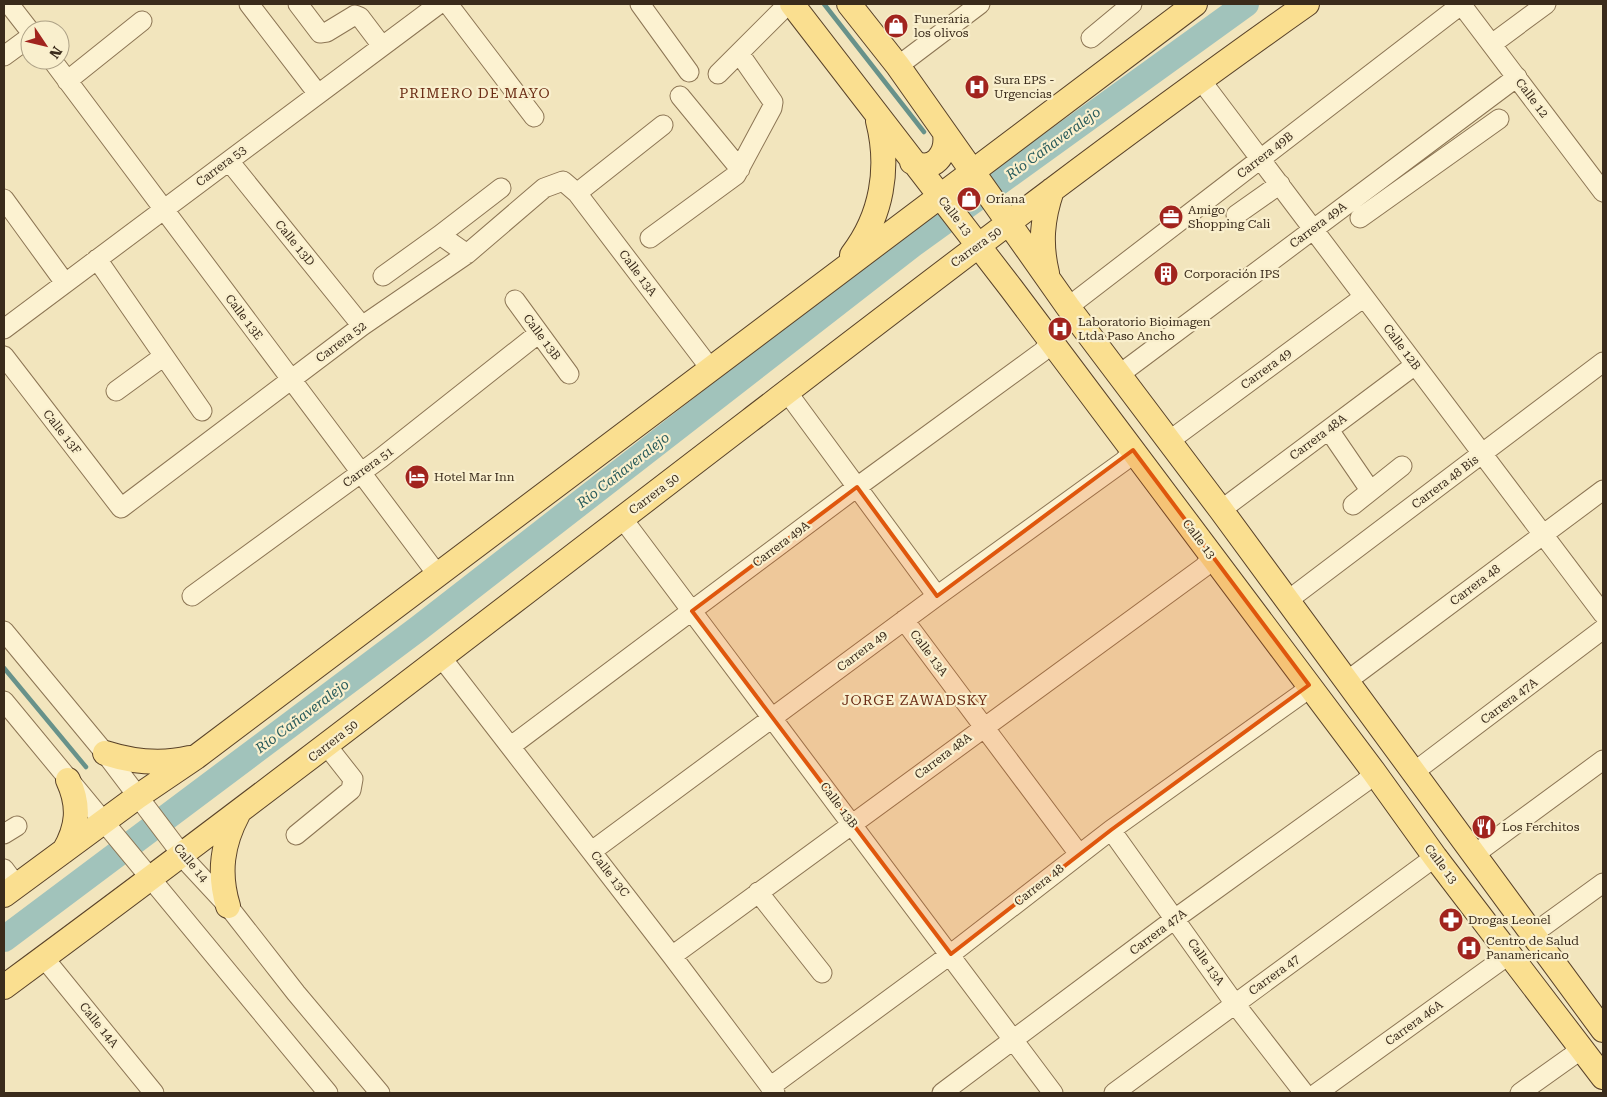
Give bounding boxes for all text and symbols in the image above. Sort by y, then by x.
place label: Funeraria los olivos [914,12,970,40]
shop icon: Funeraria los olivos [883,13,909,39]
north arrow [20,20,70,70]
text: N [46,43,65,62]
place label: Sura EPS - Urgencias [994,73,1055,101]
hospital icon: Sura EPS - Urgencias [964,74,990,100]
street label: Calle 12 [1513,76,1551,121]
district label: PRIMERO DE MAYO [399,85,551,101]
water label: Río Cañaveralejo [1002,103,1103,183]
street label: Carrera 49B [1234,129,1296,181]
street label: Carrera 53 [193,142,249,189]
shop icon: Oriana [956,186,982,212]
place label: Oriana [986,192,1026,206]
street label: Calle 13 [935,194,975,238]
street label: Carrera 49A [1287,199,1350,251]
place label: Amigo Shopping Cali [1188,203,1271,231]
office icon: Amigo Shopping Cali [1158,204,1184,230]
street label: Calle 13D [272,217,318,269]
street label: Carrera 50 [948,224,1004,270]
street label: Calle 13A [616,247,660,299]
building icon: Corporación IPS [1153,261,1179,287]
place label: Corporación IPS [1184,267,1280,281]
street label: Calle 13E [222,292,266,342]
street label: Calle 13B [520,311,564,363]
place label: Laboratorio Bioimagen Ltda Paso Ancho [1078,315,1211,343]
hospital icon: Laboratorio Bioimagen Ltda Paso Ancho [1047,316,1073,342]
street label: Carrera 52 [313,318,369,365]
street label: Calle 12B [1380,321,1424,373]
street label: Carrera 49 [1238,346,1294,392]
street label: Calle 13F [40,407,84,457]
street label: Carrera 48A [1287,411,1350,463]
water label: Río Cañaveralejo [573,429,672,512]
street label: Carrera 51 [340,444,396,490]
street label: Carrera 48 Bis [1409,452,1481,512]
hotel icon: Hotel Mar Inn [404,464,430,490]
place label: Hotel Mar Inn [434,470,515,484]
street label: Carrera 50 [626,470,682,517]
street label: Calle 13 [1180,517,1218,562]
street label: Carrera 49A [750,518,813,570]
street label: Carrera 48 [1447,561,1503,608]
street label: Carrera 49 [834,627,890,674]
street label: Calle 13A [907,627,951,679]
street label: Carrera 47A [1478,675,1541,727]
water label: Río Cañaveralejo [251,676,352,757]
district label: JORGE ZAWADSKY [842,692,988,708]
street label: Carrera 50 [305,717,361,765]
street label: Carrera 48A [912,730,975,782]
street label: Calle 13B [817,779,861,831]
restaurant icon: Los Ferchitos [1471,814,1497,840]
place label: Los Ferchitos [1502,820,1580,834]
street label: Calle 14 [171,841,211,885]
street label: Calle 13 [1422,842,1460,887]
street label: Calle 13C [588,848,632,900]
street label: Carrera 48 [1011,861,1067,909]
street label: Carrera 47A [1127,906,1190,958]
pharmacy icon: Drogas Leonel [1438,907,1464,933]
place label: Drogas Leonel [1468,913,1551,927]
place label: Centro de Salud Panamericano [1486,934,1579,962]
hospital icon: Centro de Salud Panamericano [1456,935,1482,961]
street label: Calle 13A [1185,936,1228,989]
street label: Carrera 47 [1246,952,1302,998]
street label: Carrera 46A [1383,997,1446,1049]
street label: Calle 14A [77,1000,122,1051]

